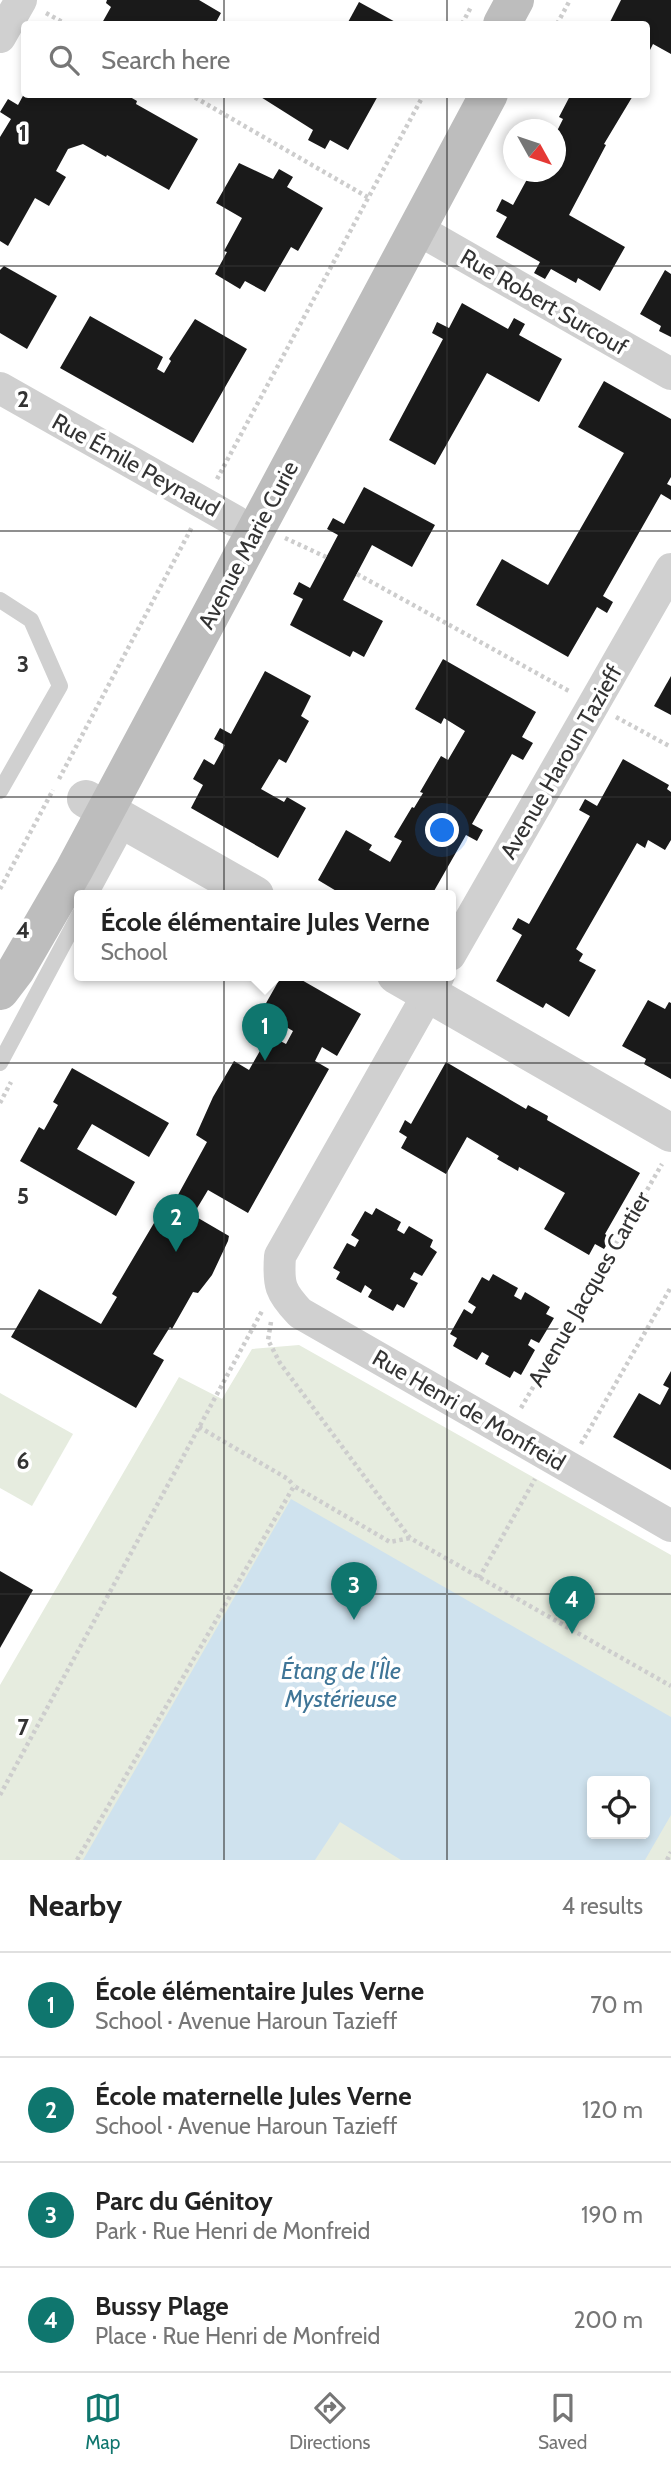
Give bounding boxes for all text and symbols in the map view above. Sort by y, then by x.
search box [21,21,650,98]
icon: search [45,41,83,79]
text: Search here [101,44,230,76]
text: 1 [19,119,27,147]
north arrow [503,119,566,182]
street label: Rue Robert Surcouf [455,243,633,361]
text: 2 [17,385,29,413]
street label: Rue Émile Peynaud [47,406,225,523]
street label: Avenue Marie Curie [192,456,304,634]
text: 3 [17,650,29,678]
street label: Avenue Haroun Tazieff [494,660,628,864]
your location [425,813,459,847]
popup [74,890,456,981]
text: École élémentaire Jules Verne [100,906,430,938]
text: 4 [16,916,30,944]
text: School [100,938,167,966]
pin: 1 [242,1003,288,1061]
text: 5 [17,1182,29,1210]
street label: Avenue Jacques Cartier [522,1186,657,1391]
pin: 2 [153,1194,199,1252]
street label: Rue Henri de Monfreid [368,1343,570,1477]
text: 6 [17,1447,29,1475]
pin: 3 [331,1562,377,1620]
pin: 4 [549,1576,595,1634]
water label: Étang de l'Île Mystérieuse [281,1655,401,1713]
text: 7 [17,1713,29,1741]
map controls [587,1776,650,1839]
button: locate [587,1776,650,1839]
text: Nearby [28,1887,122,1924]
text: 4 results [562,1892,643,1920]
text: École élémentaire Jules Verne [95,1975,424,2007]
text: 1 [47,1991,55,2019]
text: 70 m [590,1991,643,2019]
text: School · Avenue Haroun Tazieff [95,2007,397,2035]
text: École maternelle Jules Verne [95,2080,412,2112]
text: 2 [45,2096,57,2124]
text: 120 m [582,2096,643,2124]
text: School · Avenue Haroun Tazieff [95,2112,397,2140]
text: Parc du Génitoy [95,2185,273,2217]
text: 3 [45,2201,57,2229]
text: 190 m [581,2201,643,2229]
text: Park · Rue Henri de Monfreid [95,2217,370,2245]
text: Bussy Plage [95,2290,229,2322]
text: 4 [44,2306,58,2334]
text: 200 m [573,2306,643,2334]
text: Place · Rue Henri de Monfreid [95,2322,380,2350]
tab: Map [84,2389,122,2454]
tab: Directions [289,2389,370,2454]
tab: Saved [538,2389,587,2454]

